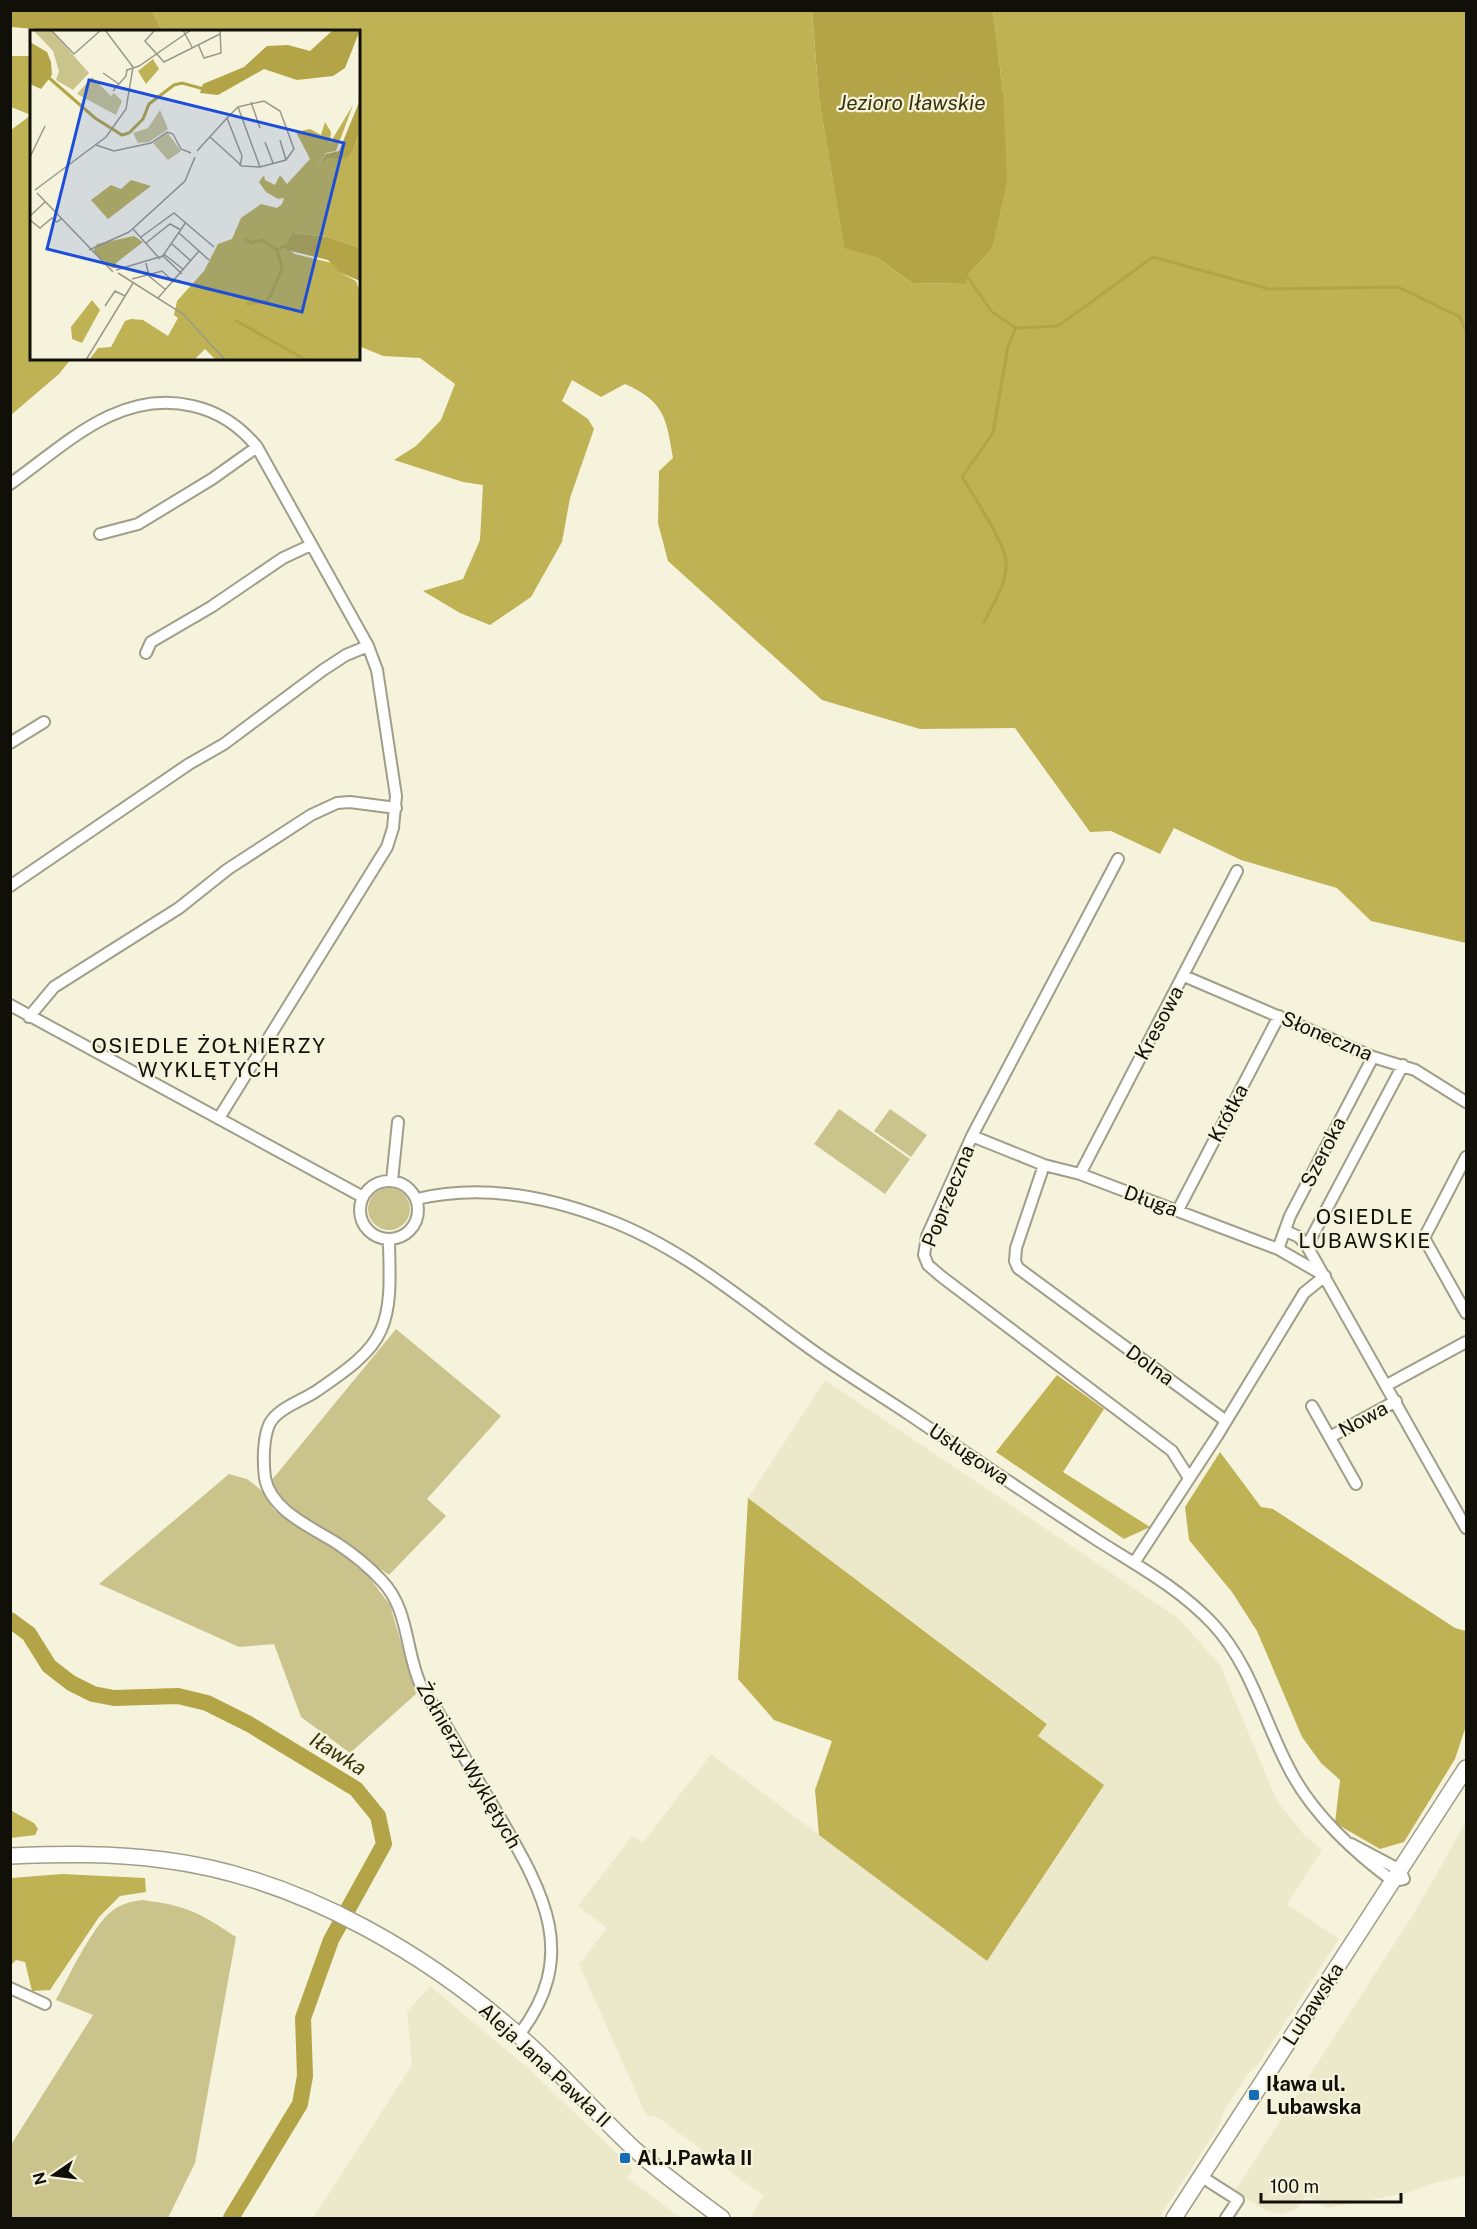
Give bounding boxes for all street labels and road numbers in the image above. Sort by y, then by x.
street label: Kresowa [1130,982,1188,1064]
street label: Słoneczna [1278,1006,1376,1066]
street label: Krótka [1203,1080,1253,1146]
street label: Szeroka [1295,1113,1351,1191]
street label: Poprzeczna [917,1142,979,1250]
street label: Długa [1121,1180,1181,1222]
street label: Dolna [1121,1340,1179,1390]
street label: Nowa [1334,1396,1392,1442]
street label: Usługowa [924,1418,1014,1490]
street label: Żołnierzy Wyklętych [411,1677,527,1853]
street label: Lubawska [1277,1958,1349,2050]
street label: Aleja Jana Pawła II [474,1998,616,2132]

